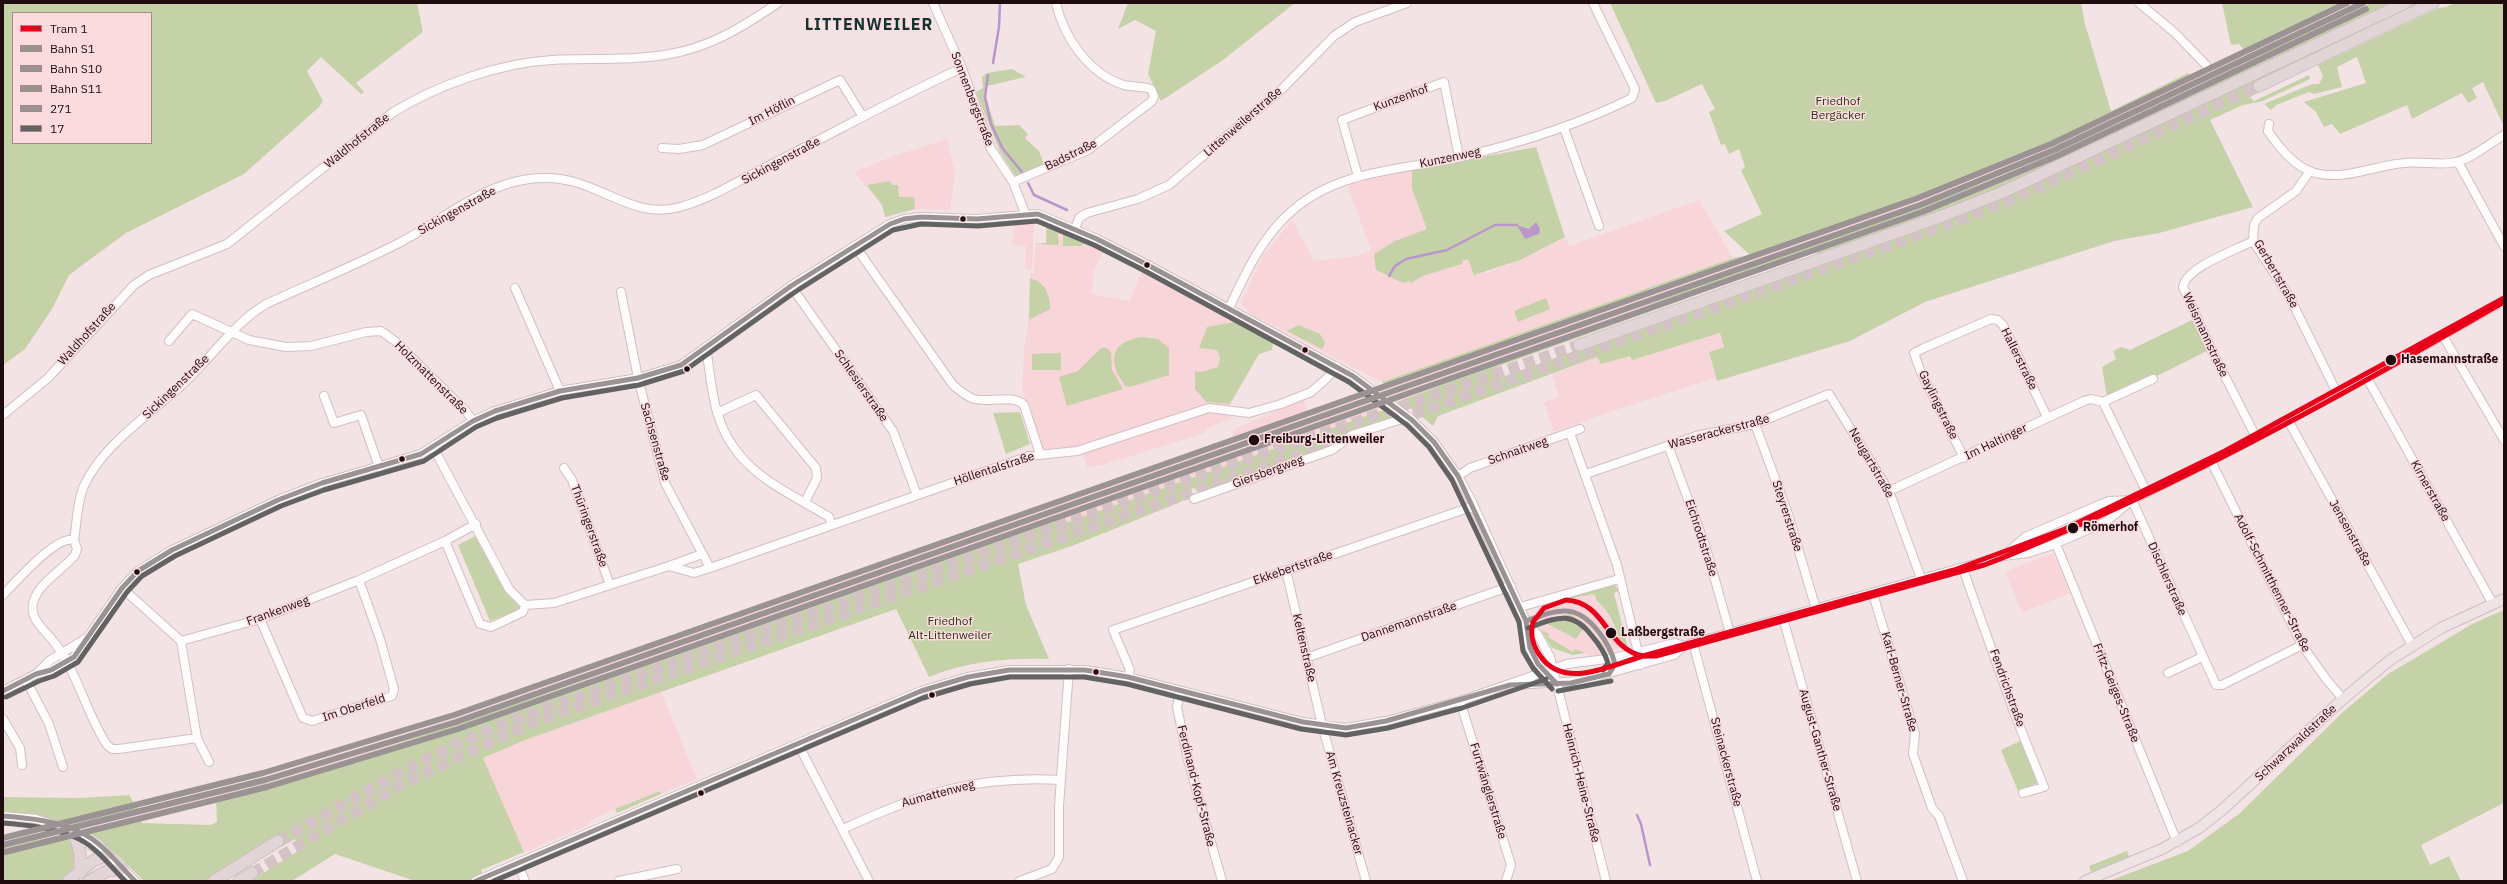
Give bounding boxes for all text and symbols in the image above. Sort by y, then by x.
legend [12,12,152,144]
district label: LITTENWEILER [805,15,933,35]
text: Tram 1 [50,21,88,36]
text: Bahn S1 [50,41,95,56]
street label: Sonnenbergstraße [947,50,997,148]
text: Bahn S10 [50,61,102,76]
text: Bahn S11 [50,81,102,96]
street label: Kunzenhof [1372,81,1430,115]
street label: Littenweilerstraße [1201,84,1285,160]
street label: Im Höflin [746,93,798,129]
park label: Friedhof Bergäcker [1811,95,1865,123]
text: 271 [50,101,72,116]
street label: Waldhofstraße [322,110,392,172]
text: 17 [50,121,64,136]
street label: Sickingenstraße [739,134,823,188]
street label: Badstraße [1043,136,1099,174]
street label: Kunzenweg [1418,145,1482,171]
street label: Sickingenstraße [416,184,498,238]
unlabelled marker [958,214,968,224]
street label: Gerbertstraße [2251,237,2301,311]
unlabelled marker [1142,260,1152,270]
street label: Weismannstraße [2179,291,2231,379]
street label: Waldhofstraße [55,300,119,368]
street label: Hallerstraße [1998,326,2040,392]
street label: Holzmattenstraße [391,338,471,418]
unlabelled marker [1300,345,1310,355]
street label: Schlesierstraße [831,347,891,425]
street label: Sickingenstraße [140,352,212,422]
marker: Hasemannstraße [2384,353,2398,367]
place label: Hasemannstraße [2401,353,2498,367]
unlabelled marker [682,364,692,374]
street label: Gaylingstraße [1915,368,1961,442]
street label: Sachsenstraße [637,401,673,483]
street label: Wasserackerstraße [1667,412,1771,452]
street label: Im Haltinger [1963,421,2029,463]
street label: Neugartstraße [1845,426,1897,500]
marker: Freiburg-Littenweiler [1247,433,1261,447]
place label: Freiburg-Littenweiler [1264,433,1384,447]
street label: Schnaitweg [1486,434,1550,468]
street label: Höllentalstraße [952,449,1036,489]
street label: Giersbergweg [1231,453,1305,491]
unlabelled marker [397,454,407,464]
street label: Kirnerstraße [2407,458,2453,524]
street label: Steyrerstraße [1769,479,1805,553]
street label: Thüringerstraße [567,483,611,569]
street label: Jensenstraße [2326,497,2374,569]
street label: Eichrodtstraße [1682,498,1720,578]
street label: Adolf-Schmitthenner-Straße [2231,511,2313,655]
marker: Römerhof [2066,521,2080,535]
place label: Römerhof [2083,521,2138,535]
street label: Dischlerstraße [2144,540,2190,618]
street label: Ekkebertstraße [1251,548,1335,588]
unlabelled marker [132,567,142,577]
street label: Frankenweg [245,593,311,629]
street label: Dannemannstraße [1359,599,1459,645]
street label: Keltenstraße [1289,612,1319,684]
park label: Friedhof Alt-Littenweiler [908,615,992,643]
marker: Laßbergstraße [1604,626,1618,640]
place label: Laßbergstraße [1621,626,1705,640]
street label: Karl-Berner-Straße [1878,630,1920,734]
street label: Fritz-Geiges-Straße [2090,641,2142,745]
street label: Fendrichstraße [1986,647,2028,729]
unlabelled marker [1091,667,1101,677]
street label: August-Ganther-Straße [1796,687,1844,813]
unlabelled marker [927,690,937,700]
street label: Im Oberfeld [321,691,387,725]
street label: Schwarzwaldstraße [2252,702,2340,784]
street label: Steinackerstraße [1707,716,1745,808]
street label: Heinrich-Heine-Straße [1559,722,1603,844]
street label: Ferdinand-Kopf-Straße [1174,724,1218,848]
street label: Furtwänglerstraße [1467,741,1509,841]
street label: Am Kreuzsteinacker [1322,749,1366,857]
street label: Aumattenweg [900,777,976,811]
unlabelled marker [696,788,706,798]

